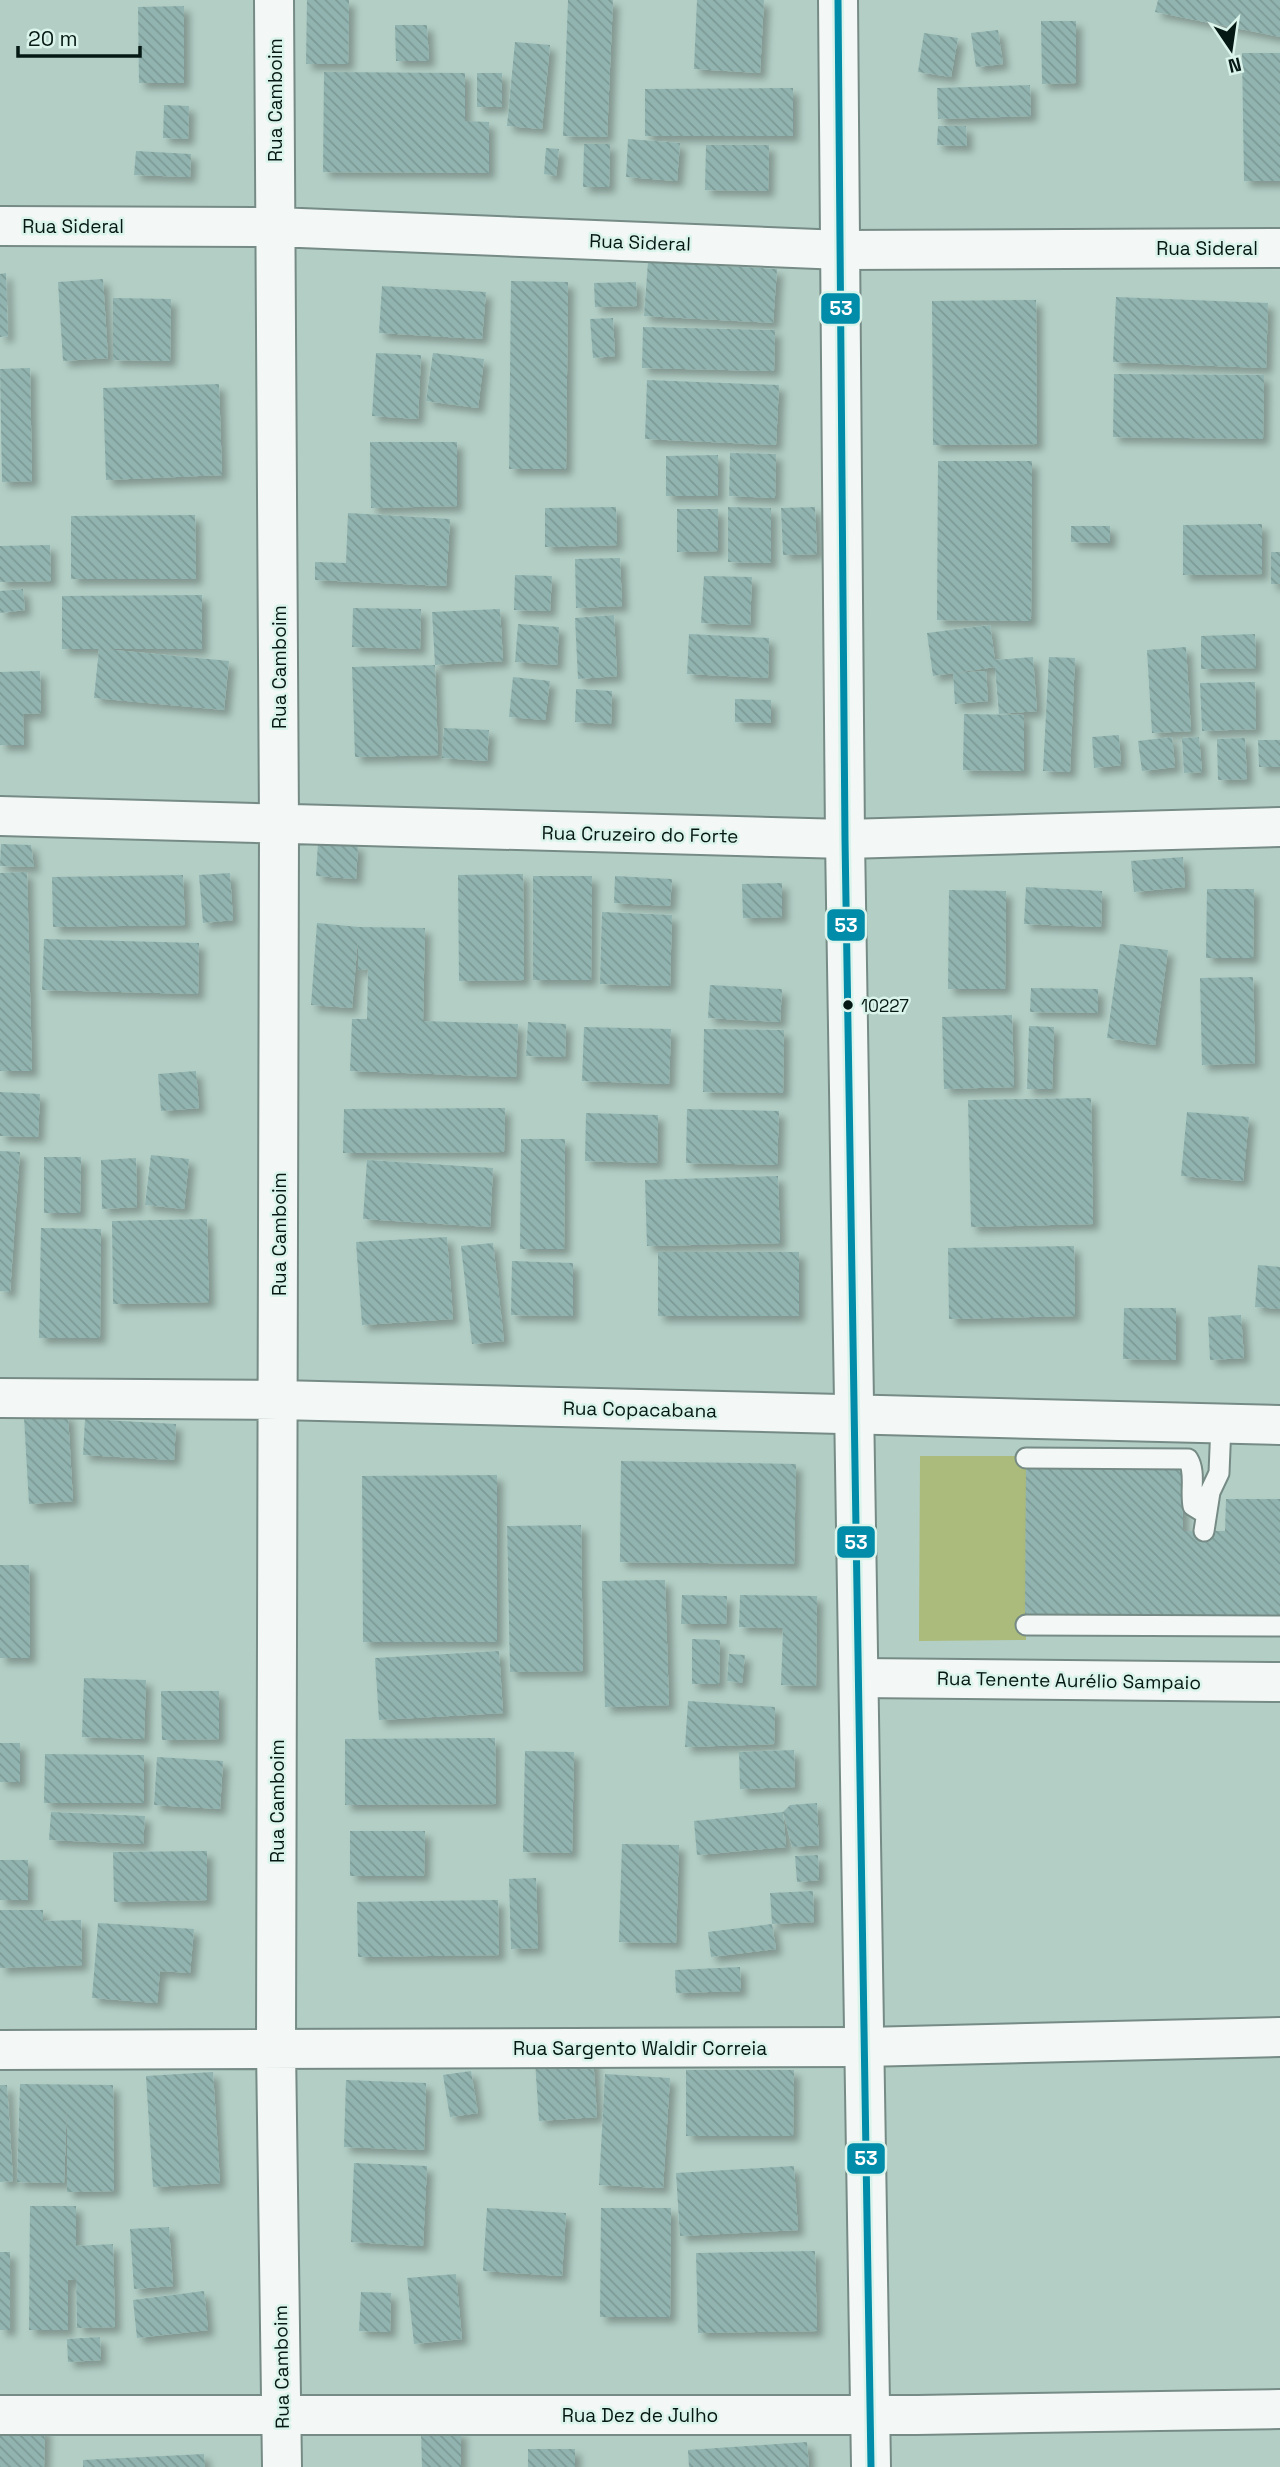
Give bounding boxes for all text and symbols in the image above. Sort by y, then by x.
scale bar [18,14,140,58]
north arrow [1196,14,1266,84]
text: 20 m [28,25,78,52]
street label: Rua Camboim [263,38,288,162]
text: N [1226,51,1244,79]
street label: Rua Sideral [22,214,124,239]
street label: Rua Sideral [589,228,691,257]
street label: Rua Sideral [1156,236,1258,261]
line badge: 53 [820,292,861,325]
text: 53 [830,296,852,321]
street label: Rua Camboim [267,605,292,729]
street label: Rua Cruzeiro do Forte [541,820,739,849]
line badge: 53 [826,908,866,942]
text: 53 [835,913,857,938]
place label: 10227 [861,995,909,1017]
marker: 10227 [841,998,855,1012]
street label: Rua Camboim [267,1172,292,1296]
street label: Rua Copacabana [563,1396,717,1423]
line badge: 53 [836,1525,876,1559]
text: 53 [845,1530,867,1555]
street label: Rua Tenente Aurélio Sampaio [937,1666,1201,1695]
street label: Rua Camboim [265,1739,290,1863]
street label: Rua Sargento Waldir Correia [513,2036,767,2061]
line badge: 53 [846,2142,886,2175]
text: 53 [855,2146,877,2171]
street label: Rua Camboim [268,2305,295,2429]
street label: Rua Dez de Julho [562,2403,718,2428]

